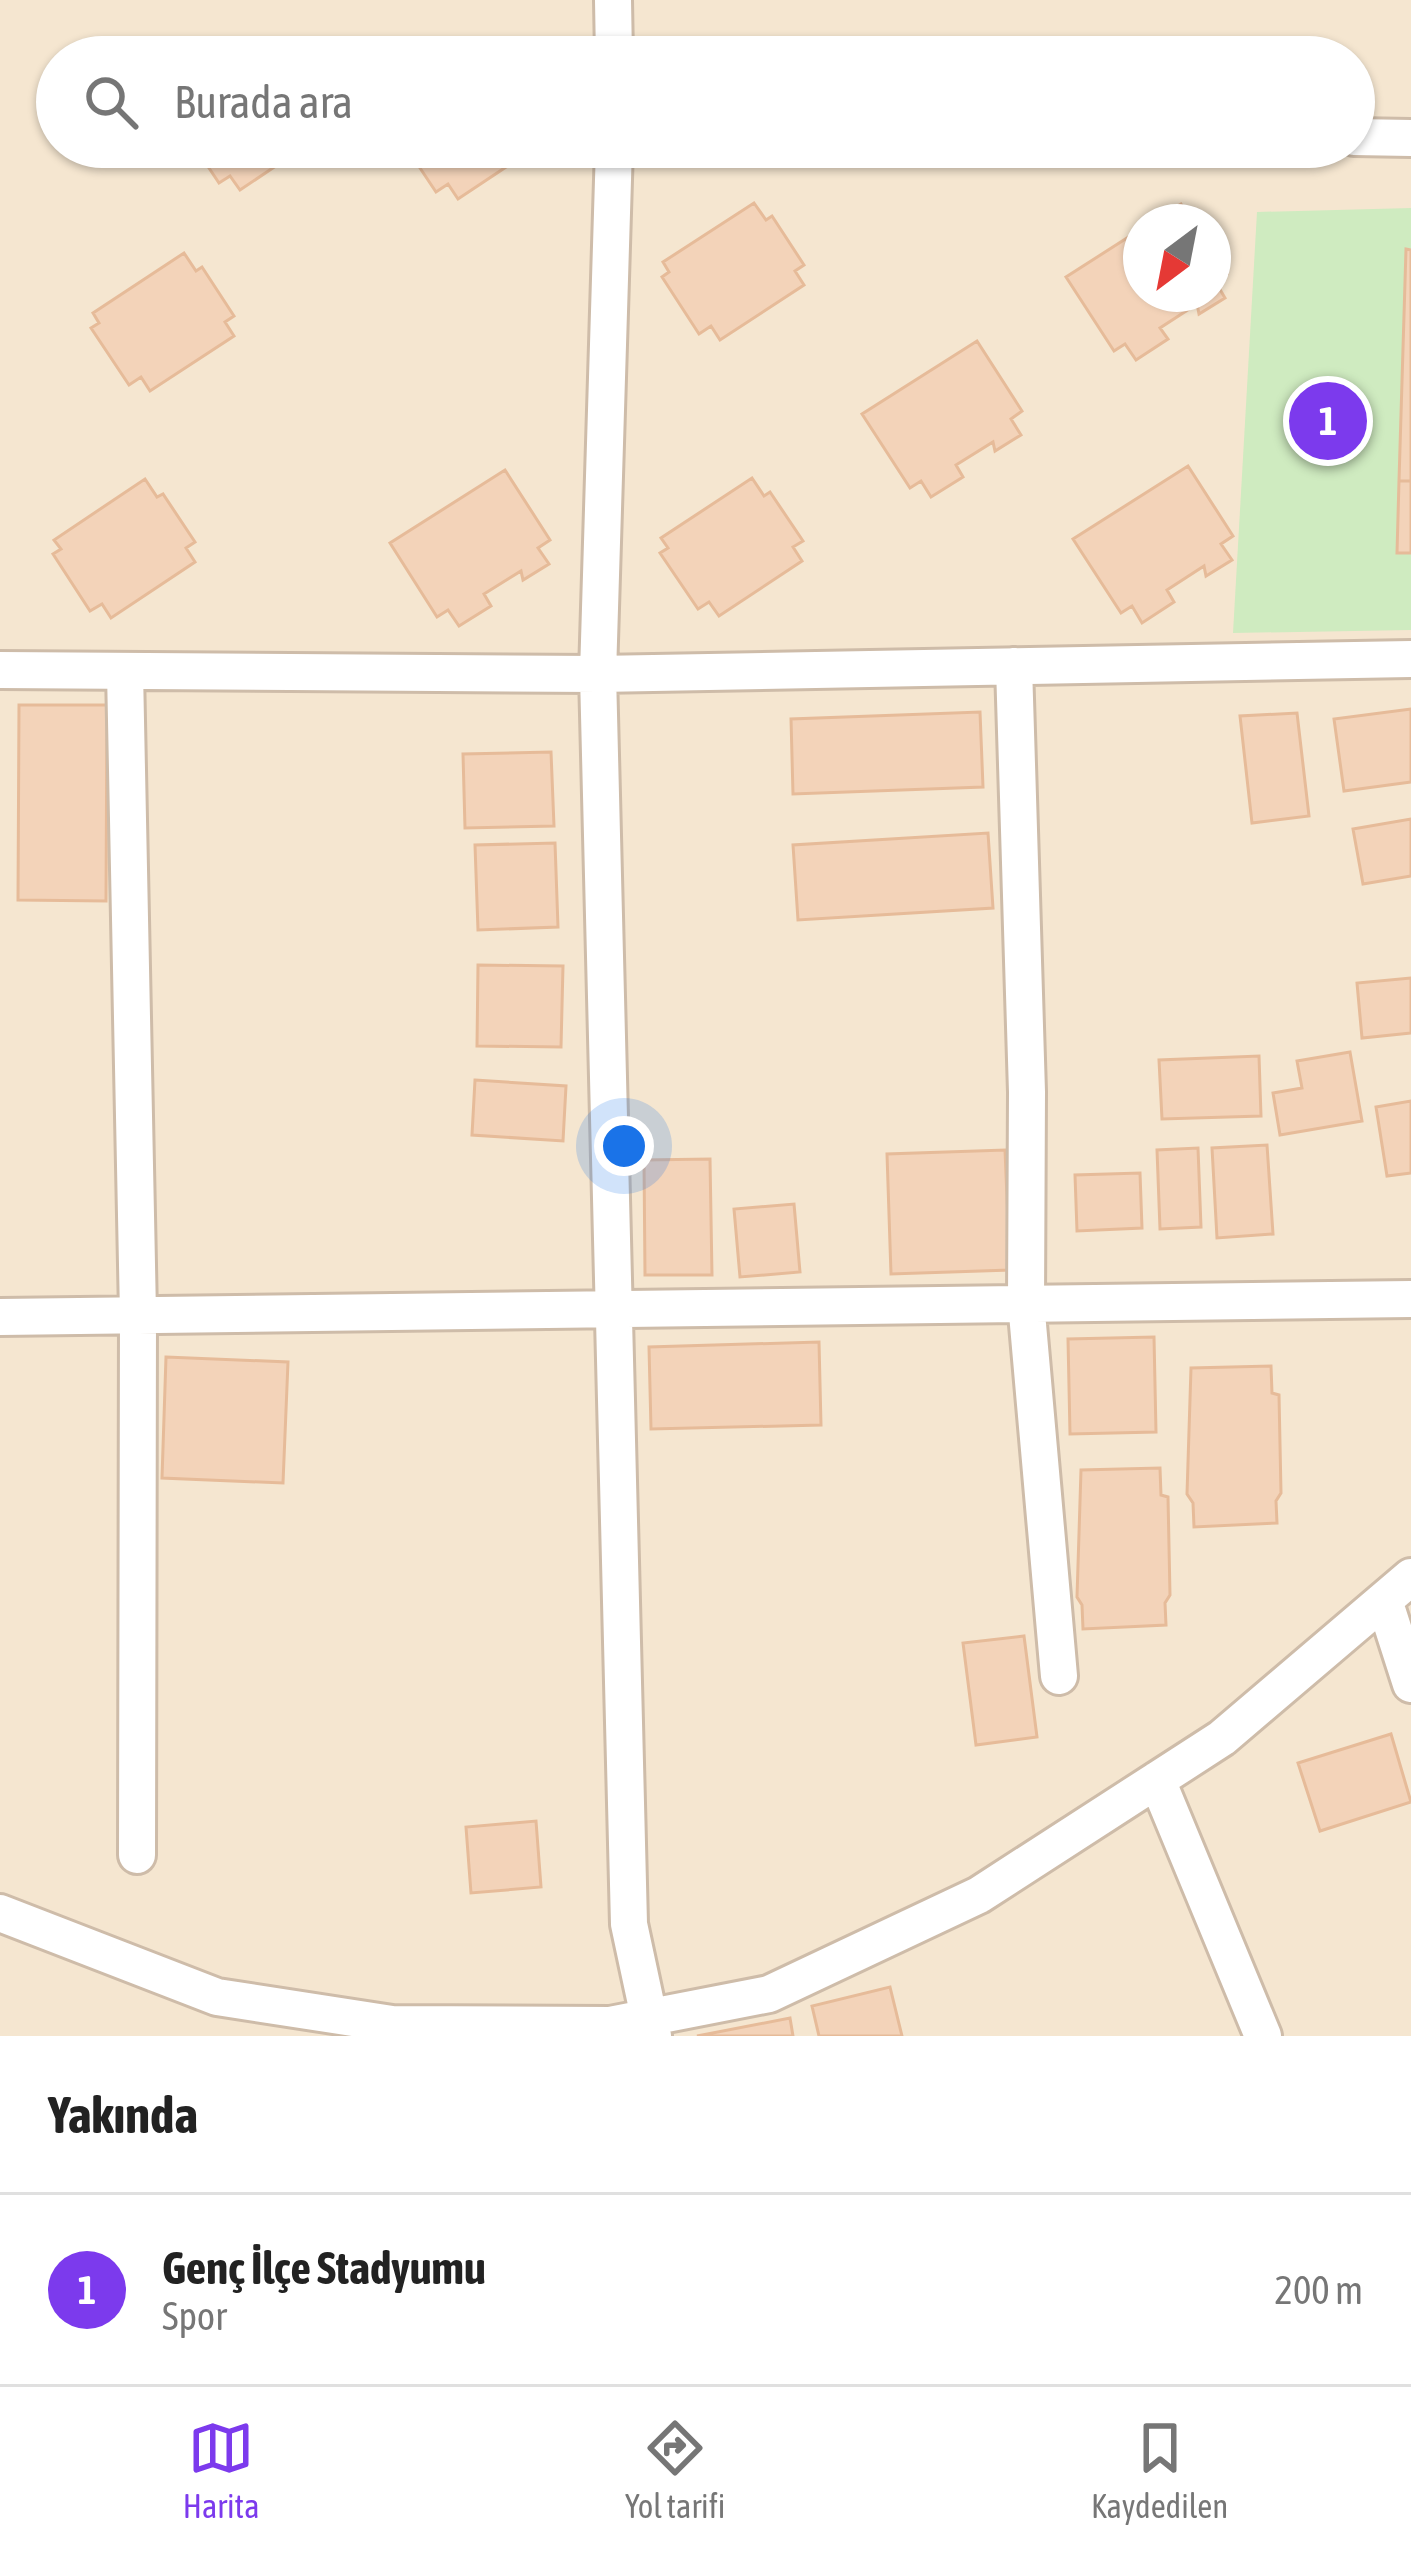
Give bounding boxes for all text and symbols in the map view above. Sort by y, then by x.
search box [36,36,1375,168]
icon: search [78,69,144,135]
text: Burada ara [174,76,353,128]
north arrow [1123,204,1231,312]
pin: 1 [1289,376,1367,466]
your location [594,1116,654,1176]
text: Yakında [48,2085,198,2144]
text: Genç İlçe Stadyumu [162,2242,486,2294]
text: 1 [78,2268,96,2312]
text: 200 m [1275,2268,1363,2312]
text: Spor [162,2294,227,2338]
tab: Harita [183,2415,259,2525]
tab: Yol tarifi [625,2415,725,2525]
tab: Kaydedilen [1091,2415,1228,2525]

